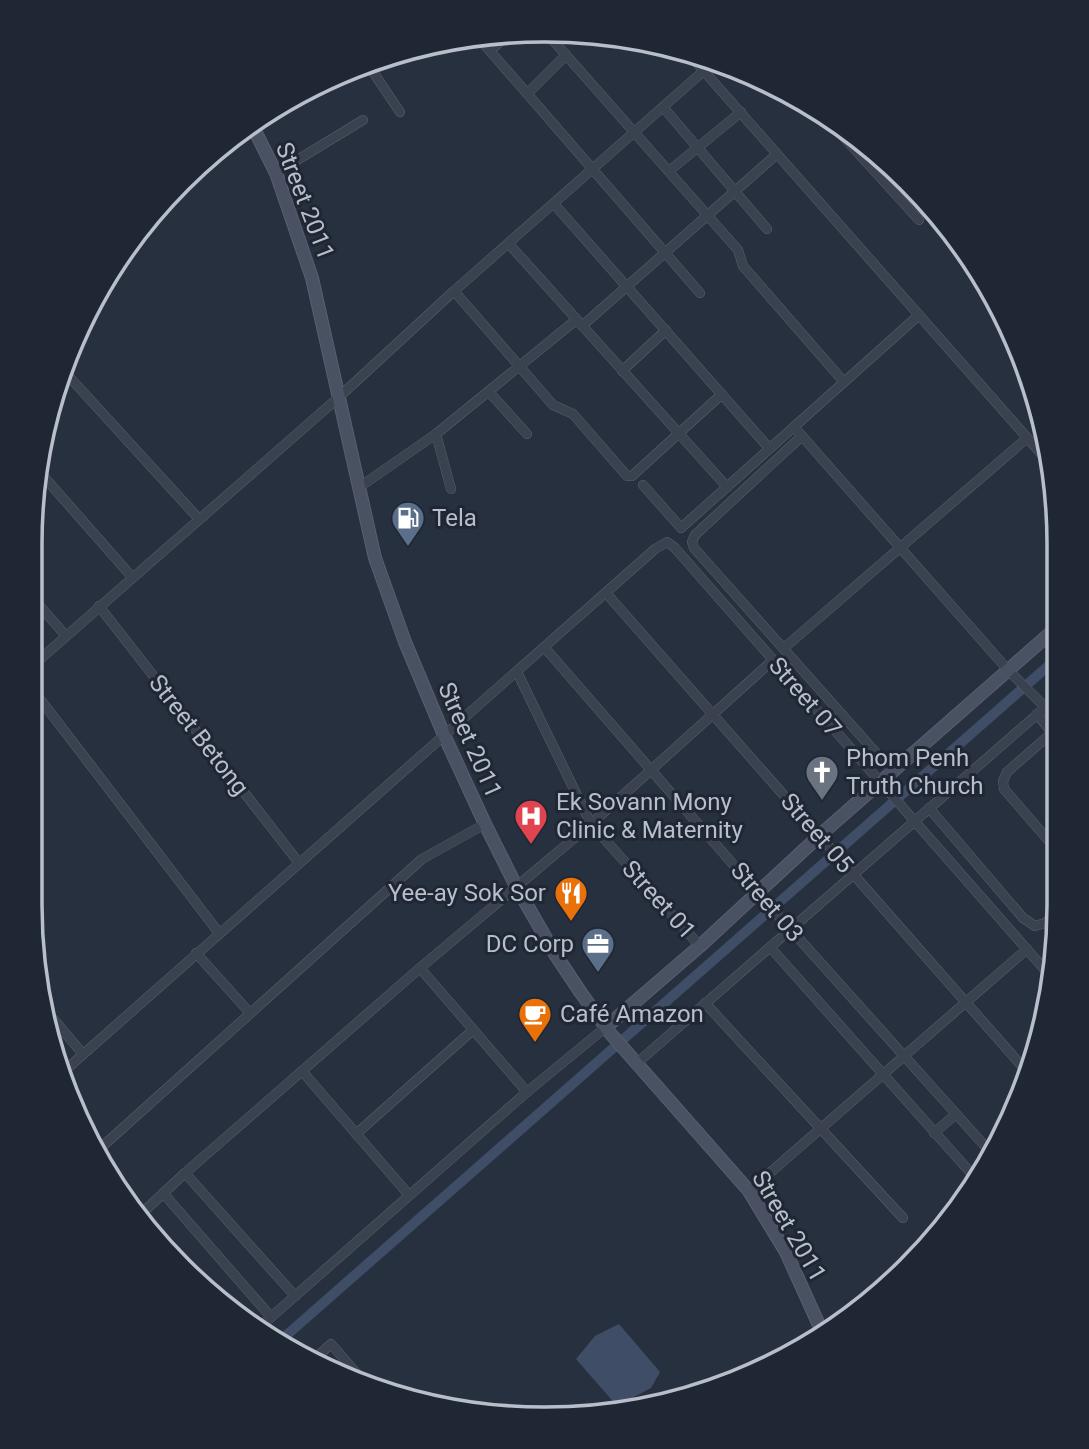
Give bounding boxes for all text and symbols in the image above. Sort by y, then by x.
street label: Street 2011 [270,138,340,264]
fuel station icon: Tela [389,499,427,548]
place label: Tela [432,504,477,532]
street label: Street 07 [763,651,847,743]
street label: Street Betong [143,669,255,801]
street label: Street 2011 [432,678,508,802]
place label: Phom Penh Truth Church [846,744,984,800]
church icon: Phom Penh Truth Church [803,753,841,802]
street label: Street 05 [775,787,859,879]
place label: Ek Sovann Mony Clinic & Maternity [556,788,743,844]
hospital icon: Ek Sovann Mony Clinic & Maternity [512,797,550,846]
street label: Street 01 [616,855,702,945]
street label: Street 03 [725,856,809,948]
restaurant icon: Yee-ay Sok Sor [552,874,590,923]
place label: Yee-ay Sok Sor [388,879,546,907]
office icon: DC Corp [579,925,617,974]
place label: DC Corp [486,930,574,958]
cafe icon: Café Amazon [516,995,554,1044]
place label: Café Amazon [560,1000,704,1028]
street label: Street 2011 [746,1166,832,1286]

